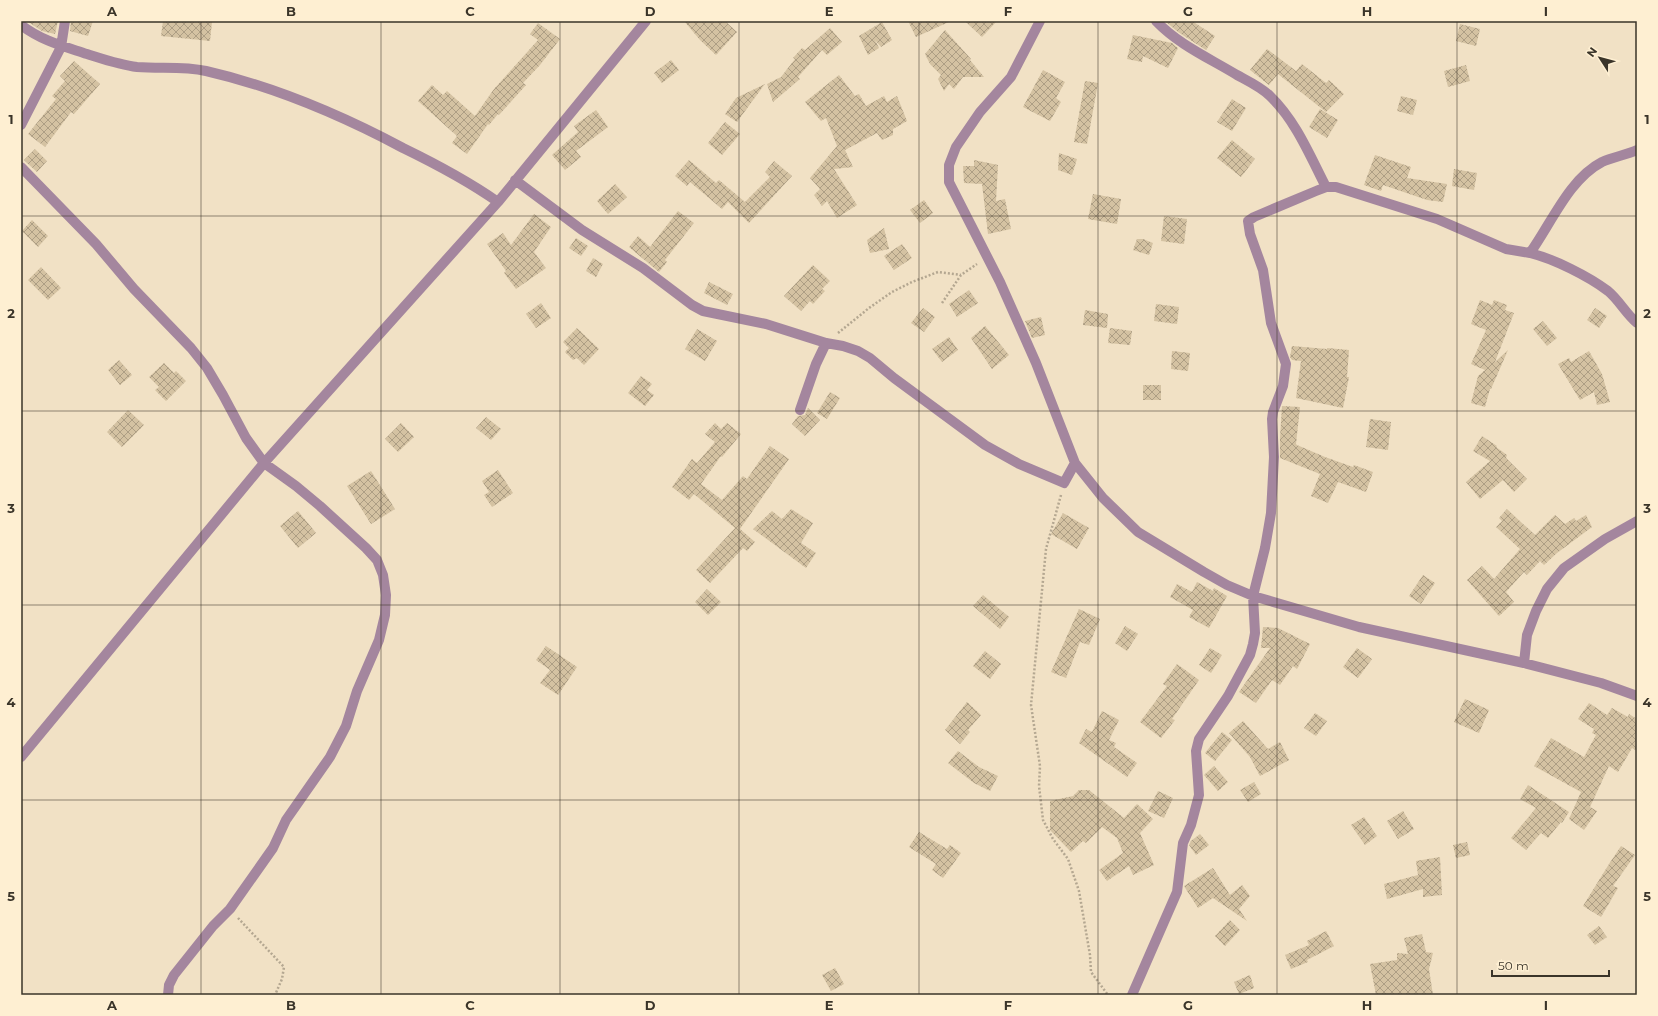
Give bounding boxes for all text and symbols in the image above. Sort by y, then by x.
text: A [106,3,118,19]
text: B [286,3,296,19]
text: C [465,3,475,19]
text: D [645,3,656,19]
text: E [825,3,834,19]
text: F [1004,3,1012,19]
text: G [1183,3,1193,19]
text: H [1362,3,1372,19]
text: I [1544,3,1548,19]
north arrow [1580,38,1620,78]
text: N [1584,44,1600,60]
text: 1 [8,111,14,127]
text: 1 [1644,111,1650,127]
text: 2 [7,305,15,321]
text: 2 [1643,305,1651,321]
text: 3 [6,500,15,516]
text: 3 [1642,500,1651,516]
text: 4 [7,694,16,710]
text: 4 [1643,694,1652,710]
text: 5 [7,888,15,904]
text: 5 [1643,888,1651,904]
scale bar [1492,952,1609,978]
text: 50 m [1498,958,1529,973]
text: A [106,997,118,1013]
text: B [286,997,296,1013]
text: C [465,997,475,1013]
text: D [645,997,656,1013]
text: E [825,997,834,1013]
text: F [1004,997,1012,1013]
text: G [1183,997,1193,1013]
text: H [1362,997,1372,1013]
text: I [1544,997,1548,1013]

